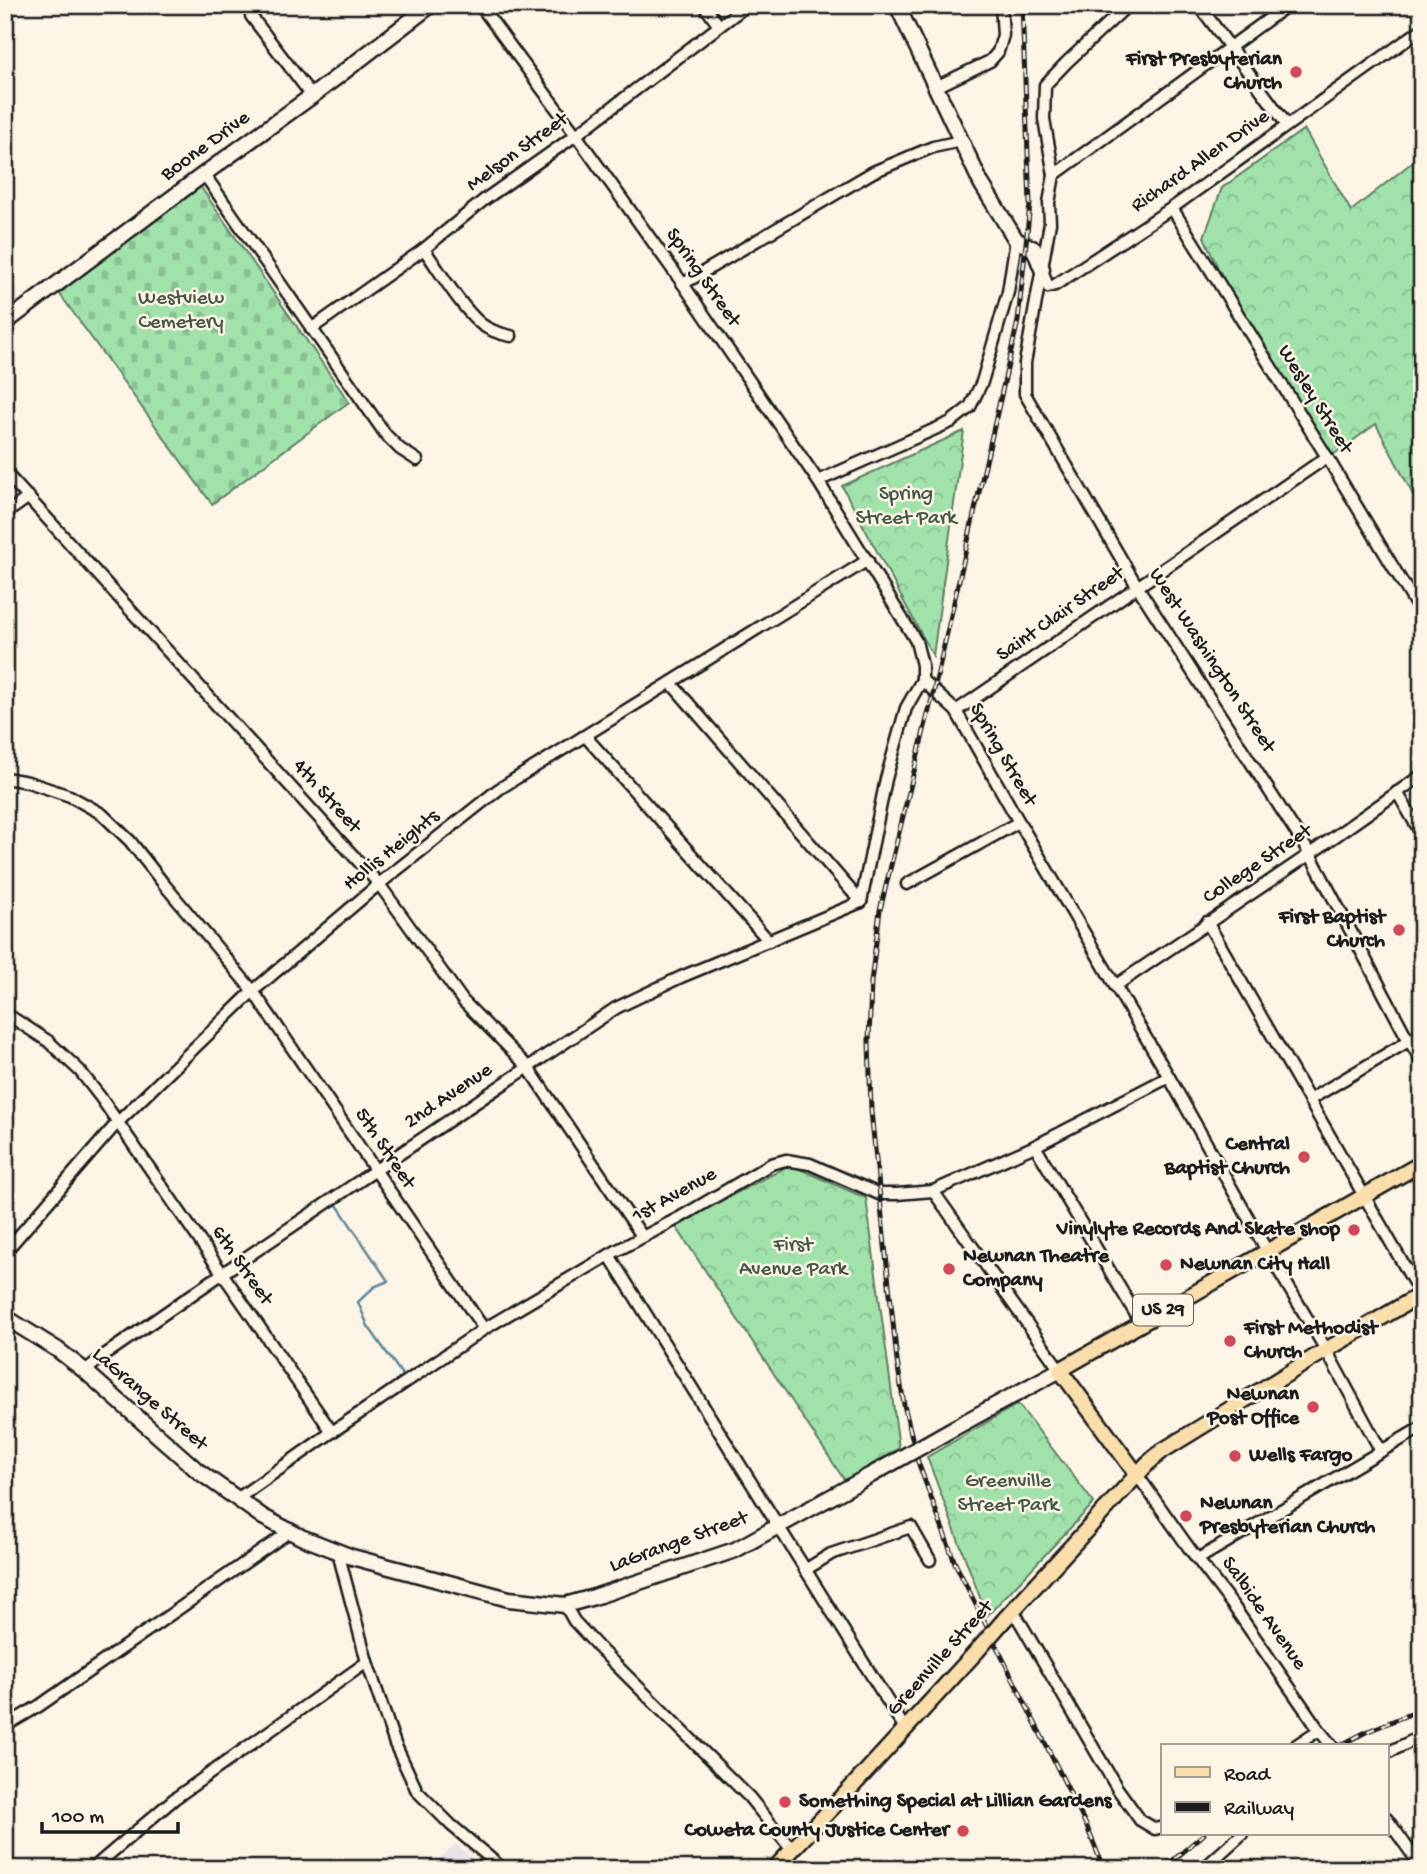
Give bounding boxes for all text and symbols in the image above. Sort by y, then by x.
place label: First Presbyterian Church [1125,48,1283,97]
marker: First Presbyterian Church [1288,64,1304,80]
street label: Richard Allen Drive [1127,104,1276,219]
street label: Boone Drive [156,106,256,188]
street label: Melson Street [462,106,576,198]
street label: Spring Street [659,224,747,334]
park label: Westview Cemetery [138,287,225,336]
street label: Wesley Street [1271,341,1359,461]
park label: Spring Street Park [855,483,959,532]
street label: Saint Clair Street [992,560,1132,668]
street label: West Washington Street [1142,564,1281,760]
street label: Spring Street [962,699,1043,813]
street label: 4th Street [286,755,367,841]
street label: Hollis Heights [339,804,446,897]
street label: College Street [1199,818,1319,911]
place label: First Baptist Church [1278,906,1387,955]
marker: First Baptist Church [1391,922,1407,938]
street label: 2nd Avenue [400,1058,499,1136]
street label: 5th Street [348,1104,421,1196]
place label: Central Baptist Church [1164,1133,1291,1182]
marker: Central Baptist Church [1296,1149,1312,1165]
street label: 1st Avenue [627,1162,723,1230]
place label: Vinylyte Records And Skate shop [1056,1218,1341,1243]
street label: 6th Street [205,1221,279,1313]
marker: Vinylyte Records And Skate shop [1346,1222,1362,1238]
park label: First Avenue Park [739,1234,850,1283]
place label: Newnan Theatre Company [962,1245,1110,1294]
place label: Newnan City Hall [1180,1253,1330,1278]
marker: Newnan City Hall [1158,1257,1174,1273]
marker: Newnan Theatre Company [941,1261,957,1277]
road number: US 29 [1133,1294,1193,1326]
place label: First Methodist Church [1243,1317,1380,1366]
marker: First Methodist Church [1222,1333,1238,1349]
street label: LaGrange Street [86,1343,214,1459]
place label: Newnan Post Office [1206,1383,1300,1432]
marker: Newnan Post Office [1305,1399,1321,1415]
place label: Wells Fargo [1248,1444,1352,1469]
marker: Wells Fargo [1227,1448,1243,1464]
park label: Greenville Street Park [957,1470,1061,1519]
place label: Newnan Presbyterian Church [1199,1492,1376,1541]
street label: LaGrange Street [606,1506,754,1580]
marker: Newnan Presbyterian Church [1178,1508,1194,1524]
street label: Salbide Avenue [1215,1552,1312,1677]
street label: Greenville Street [882,1594,1001,1722]
legend [1161,1744,1388,1836]
text: Road [1224,1764,1272,1789]
scale bar [42,1790,178,1834]
place label: Something Special at Lillian Gardens [799,1790,1113,1815]
marker: Something Special at Lillian Gardens [777,1794,793,1810]
text: Railway [1224,1798,1294,1823]
text: 100 m [51,1806,104,1831]
place label: Coweta County Justice Center [684,1819,952,1844]
marker: Coweta County Justice Center [955,1823,971,1839]

